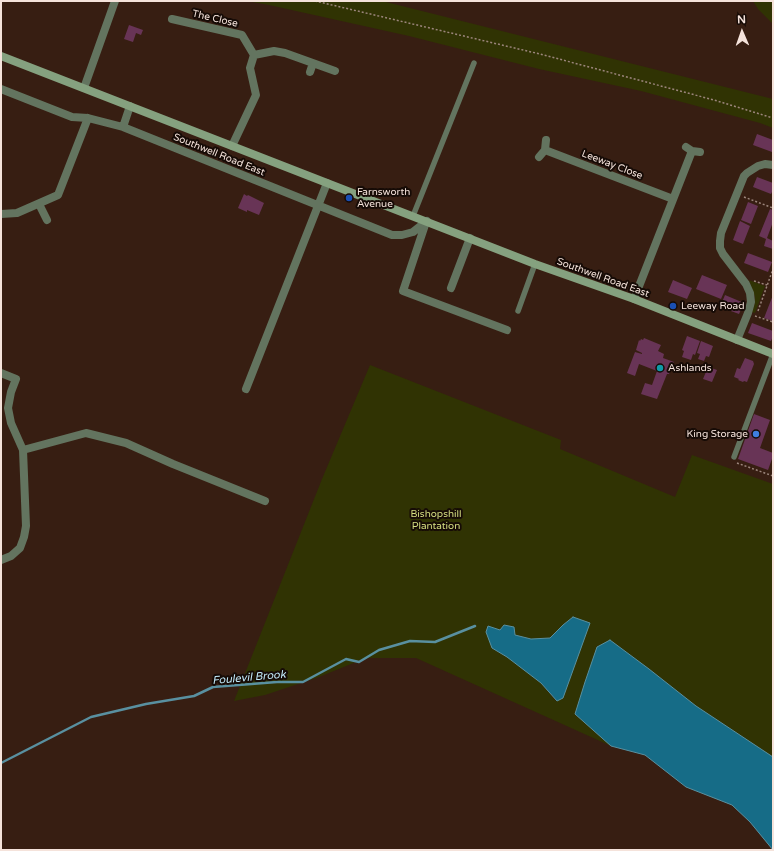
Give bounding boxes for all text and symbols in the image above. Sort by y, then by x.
street label: The Close [191,8,239,30]
north arrow [722,12,762,52]
text: N [737,13,746,26]
street label: Southwell Road East [172,131,266,179]
street label: Leeway Close [580,148,644,182]
place label: Farnsworth Avenue [357,186,410,210]
marker: Farnsworth Avenue [344,193,354,203]
street label: Southwell Road East [555,256,651,300]
place label: Leeway Road [681,300,745,312]
marker: Leeway Road [668,301,678,311]
place label: Ashlands [668,362,712,374]
marker: Ashlands [655,363,665,373]
place label: King Storage [687,428,748,440]
marker: King Storage [751,429,761,439]
park label: Bishopshill Plantation [411,508,461,532]
water label: Foulevil Brook [212,668,286,688]

